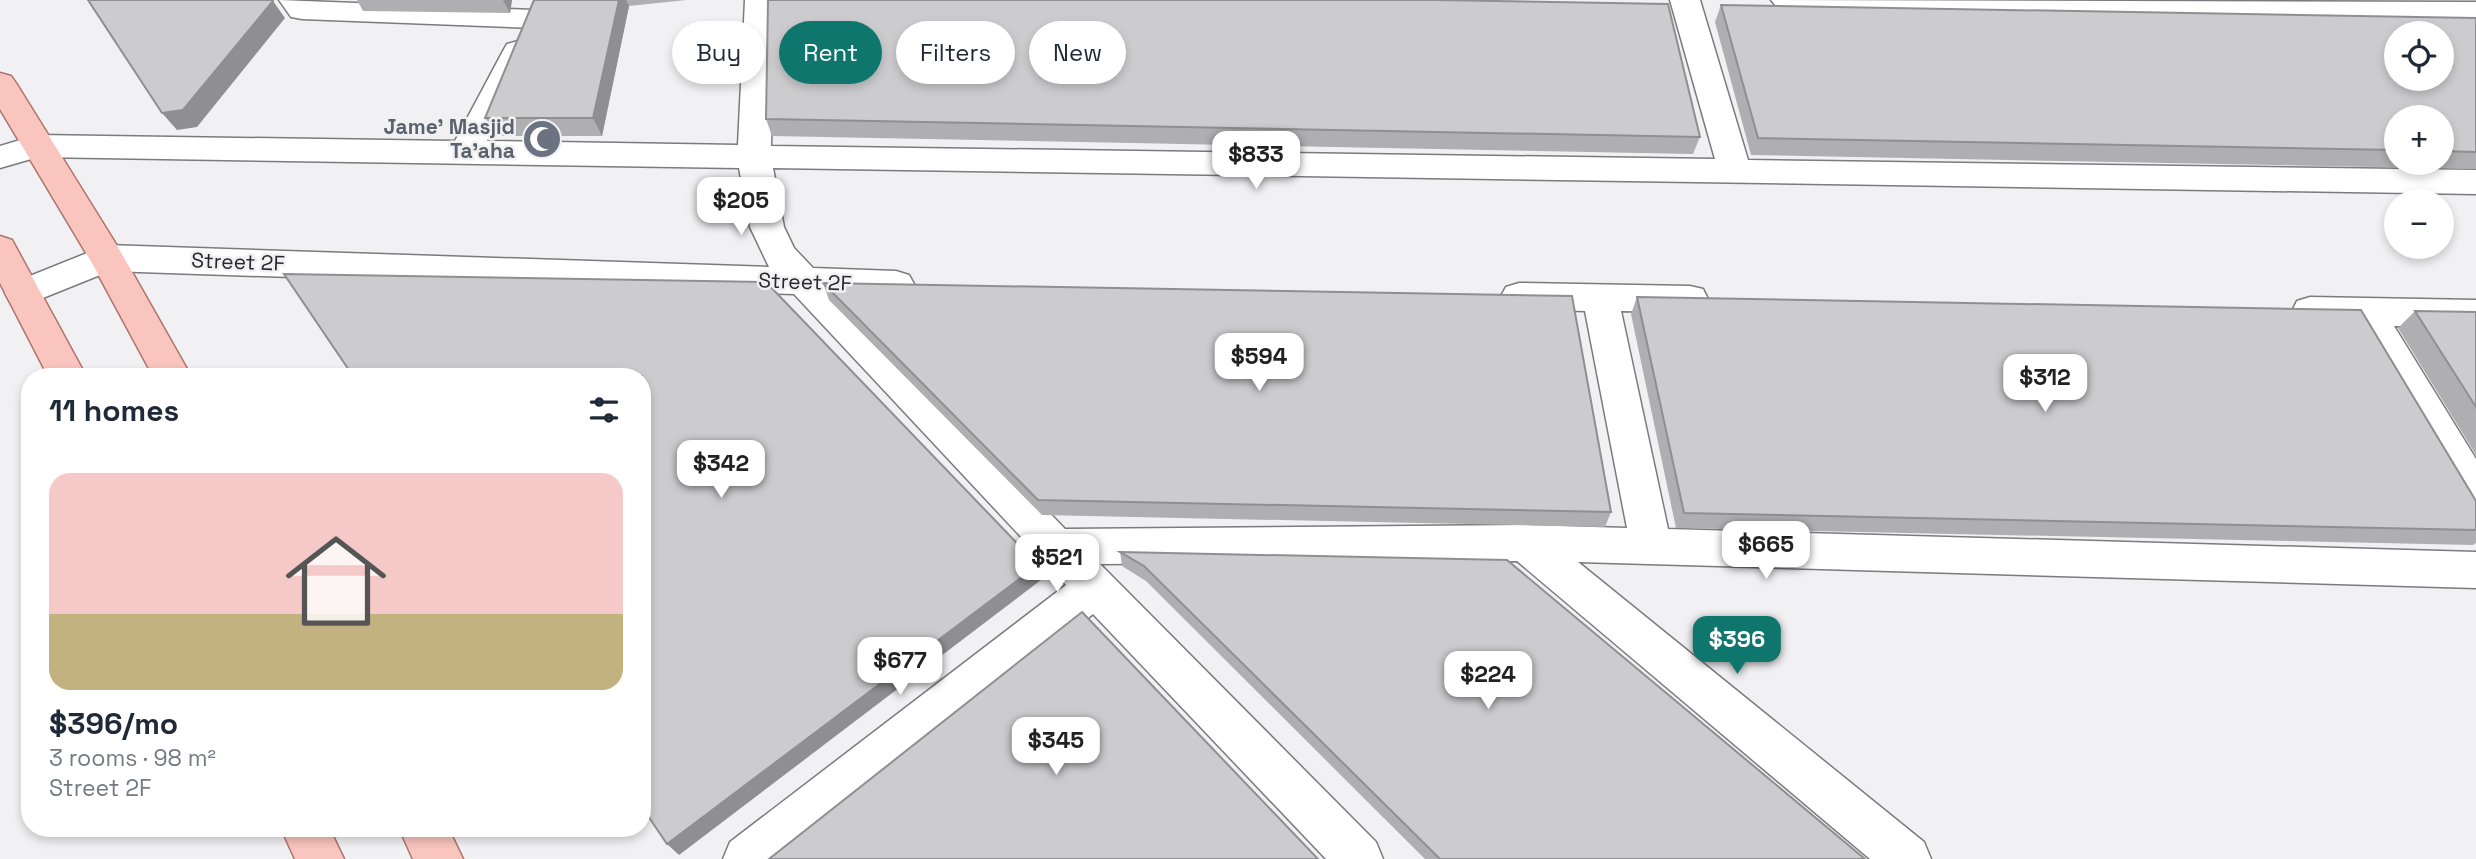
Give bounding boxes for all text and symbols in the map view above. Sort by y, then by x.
chip: Buy [672,21,765,84]
chip: Rent [779,21,882,84]
chip: Filters [896,21,1015,84]
chip: New [1029,21,1126,84]
map controls [2384,21,2454,259]
button: locate [2384,21,2454,91]
button: + [2384,105,2454,175]
place label: Jame' Masjid Ta'aha [384,113,515,164]
mosque icon: Jame' Masjid Ta'aha [521,118,563,160]
pin: $833 [1215,132,1297,191]
text: $833 [1228,139,1284,169]
pin: $205 [700,177,782,237]
text: $205 [713,185,769,215]
button: − [2384,189,2454,259]
street label: Street 2F [191,246,285,277]
street label: Street 2F [758,266,852,297]
pin: $594 [1218,334,1300,393]
text: $594 [1231,341,1287,371]
pin: $312 [2004,354,2086,414]
text: $312 [2019,362,2071,392]
text: 11 homes [49,391,179,430]
icon: filters [585,391,623,429]
pin: $342 [680,440,762,500]
text: $342 [693,448,749,478]
icon: home [273,518,399,644]
pin: $665 [1725,522,1807,581]
text: $665 [1738,529,1794,559]
pin: $521 [1016,534,1098,594]
text: $521 [1031,542,1083,572]
pin: $396 [1696,616,1778,676]
text: $396 [1709,624,1765,654]
pin: $677 [859,638,941,697]
text: $677 [873,645,927,675]
pin: $224 [1447,652,1529,711]
text: $224 [1460,659,1516,689]
text: $396/mo [49,704,178,743]
pin: $345 [1015,718,1097,777]
text: $345 [1028,725,1084,755]
text: 3 rooms · 98 m² [49,743,216,773]
text: Street 2F [49,773,152,803]

